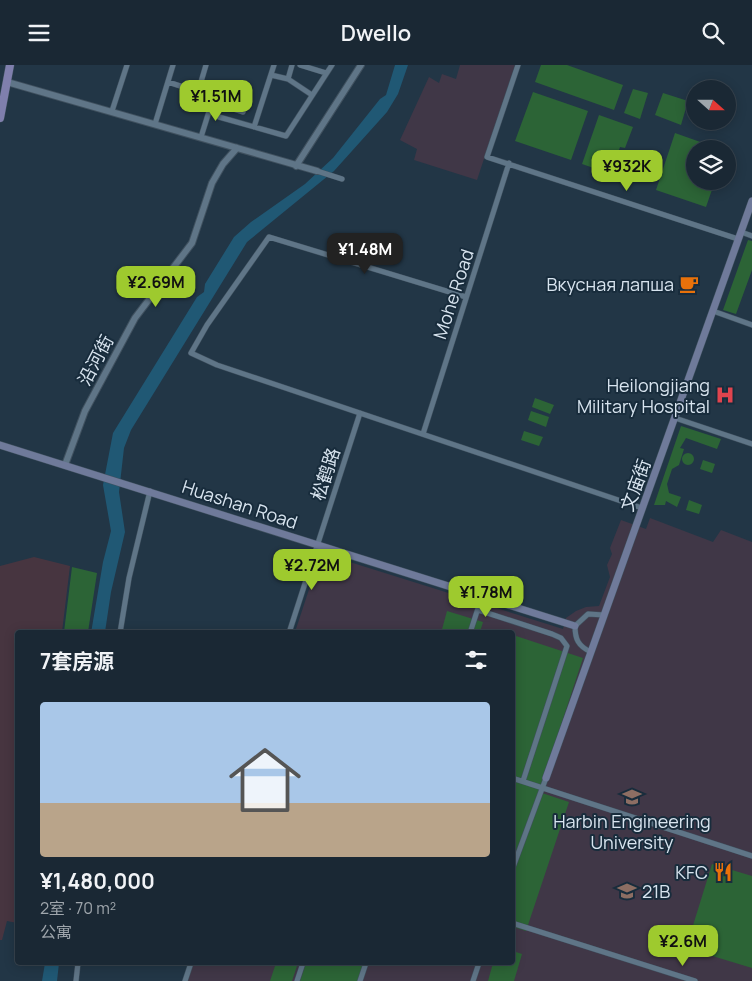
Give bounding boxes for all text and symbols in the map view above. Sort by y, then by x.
text: Dwello [341,18,411,48]
icon: menu [25,19,53,47]
icon: search [699,19,727,47]
pin: ¥1.51M [175,80,257,122]
north arrow [686,80,736,130]
map controls [686,80,736,190]
text: ¥1.51M [190,85,242,107]
button: layers [686,140,736,190]
pin: ¥932K [592,149,662,192]
text: ¥932K [603,155,651,177]
pin: ¥1.48M [324,233,406,275]
text: ¥1.48M [338,238,392,260]
street label: Mohe Road [427,246,479,342]
pin: ¥2.69M [115,265,197,308]
text: ¥2.69M [127,271,185,293]
place label: Вкусная лапша [547,272,674,296]
cafe icon: Вкусная лапша [678,273,700,295]
street label: 沿河街 [72,331,118,389]
place label: Heilongjiang Military Hospital [577,373,710,418]
hospital icon: Heilongjiang Military Hospital [714,384,736,406]
street label: 松鹤路 [305,445,345,503]
street label: 文庙街 [614,456,656,514]
street label: Huashan Road [179,474,301,534]
pin: ¥2.72M [271,549,353,591]
text: ¥2.72M [284,554,340,576]
pin: ¥1.78M [445,575,527,618]
text: ¥1.78M [459,581,513,603]
icon: filters [462,646,490,674]
text: 7套房源 [40,647,114,675]
icon: home [220,735,310,825]
school or university icon: Harbin Engineering University [621,786,643,808]
place label: Harbin Engineering University [553,809,711,854]
place label: KFC [675,860,708,884]
restaurant icon: KFC [712,861,734,883]
text: ¥1,480,000 [40,867,155,895]
place label: 21B [642,879,670,903]
school or university icon: 21B [616,880,638,902]
text: 2室 · 70 m² [40,897,116,919]
text: 公寓 [40,921,72,943]
pin: ¥2.6M [648,925,718,967]
text: ¥2.6M [659,930,707,952]

